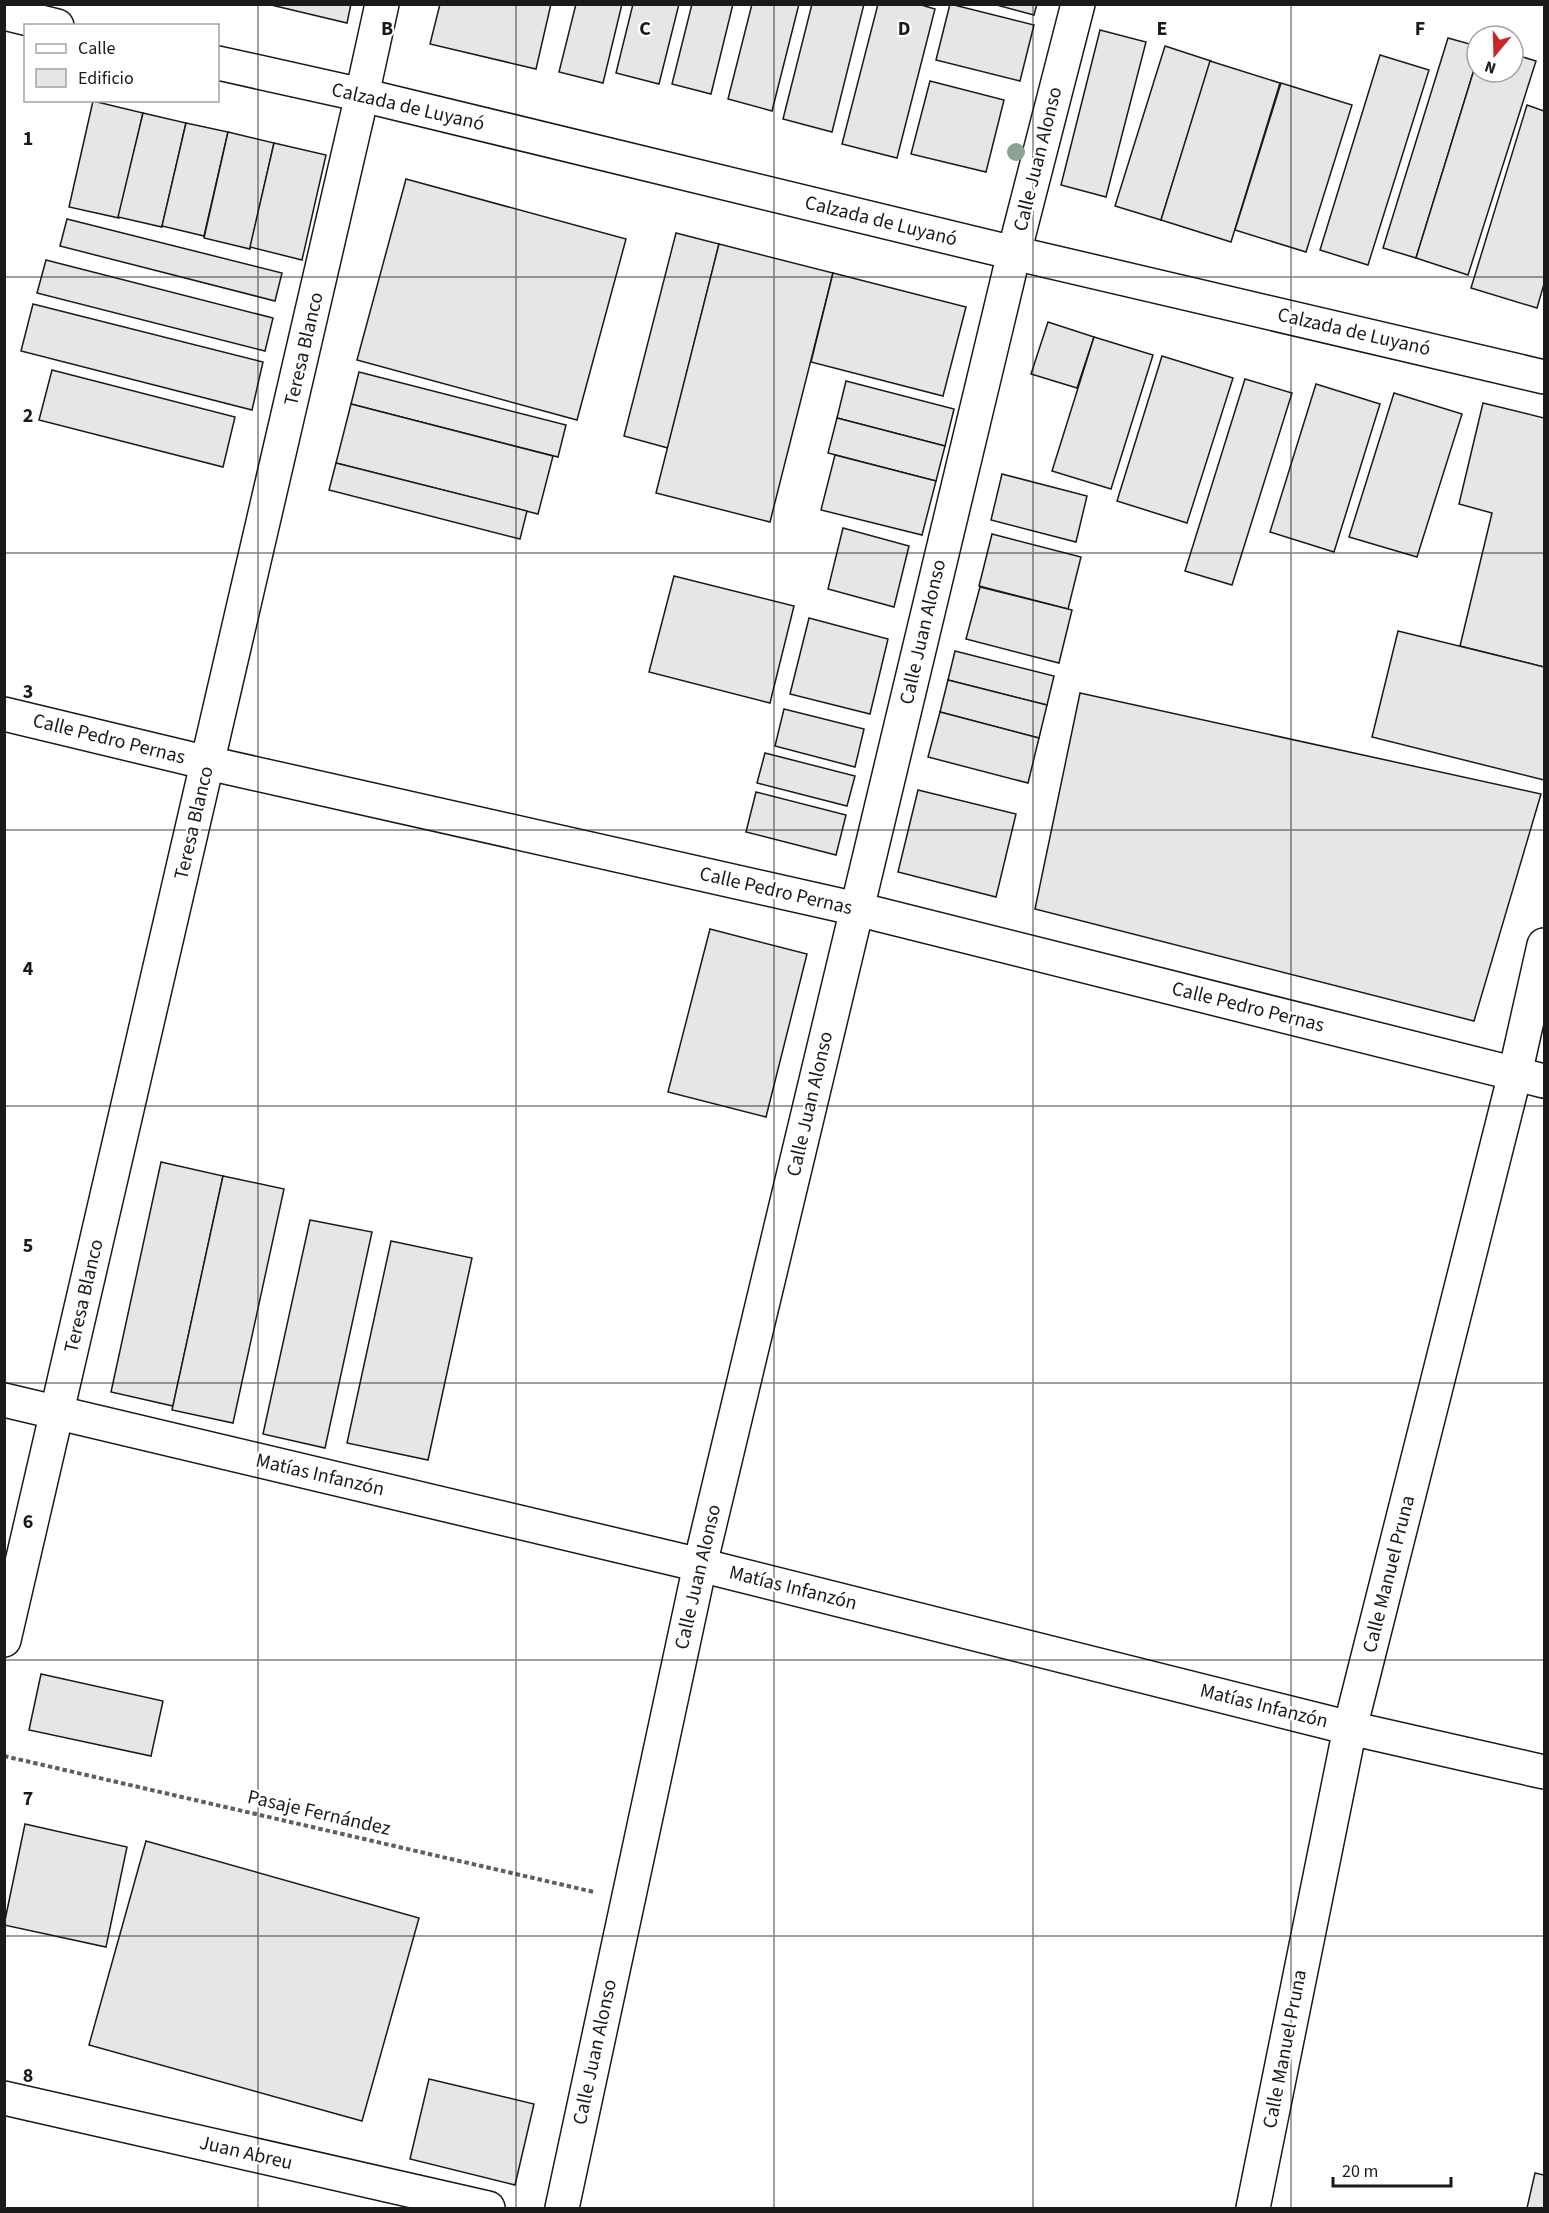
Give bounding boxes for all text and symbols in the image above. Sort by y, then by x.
text: B [381,15,393,43]
text: C [639,15,651,43]
text: D [898,15,910,43]
text: E [1157,15,1167,43]
text: F [1415,15,1425,43]
legend [24,24,219,102]
north arrow [1465,24,1525,84]
text: Calle [78,36,116,61]
text: N [1482,55,1499,79]
text: Edificio [78,66,134,91]
street label: Calzada de Luyanó [329,76,487,138]
street label: Calle Juan Alonso [1007,84,1069,234]
text: 1 [23,125,33,153]
street label: Calzada de Luyanó [802,189,960,253]
street label: Teresa Blanco [277,289,331,409]
street label: Calzada de Luyanó [1275,301,1433,363]
text: 2 [23,402,33,430]
street label: Calle Juan Alonso [893,557,953,707]
text: 3 [23,678,33,706]
street label: Calle Pedro Pernas [30,707,188,771]
street label: Teresa Blanco [167,763,221,883]
street label: Calle Pedro Pernas [697,860,855,922]
text: 4 [23,955,34,983]
street label: Calle Pedro Pernas [1169,975,1327,1039]
street label: Calle Juan Alonso [780,1029,840,1179]
text: 5 [23,1232,33,1260]
street label: Teresa Blanco [57,1236,111,1356]
street label: Matías Infanzón [253,1447,387,1503]
street label: Calle Manuel Pruna [1356,1492,1422,1656]
street label: Calle Juan Alonso [668,1502,728,1652]
text: 6 [23,1508,33,1536]
street label: Matías Infanzón [726,1559,860,1617]
street label: Matías Infanzón [1197,1677,1331,1735]
street label: Pasaje Fernández [245,1783,393,1843]
text: 7 [23,1785,33,1813]
street label: Calle Manuel Pruna [1256,1967,1314,2131]
street label: Calle Juan Alonso [566,1977,624,2127]
text: 8 [23,2062,33,2090]
street label: Juan Abreu [197,2129,295,2177]
scale bar [1333,2150,1452,2188]
text: 20 m [1342,2159,1378,2184]

